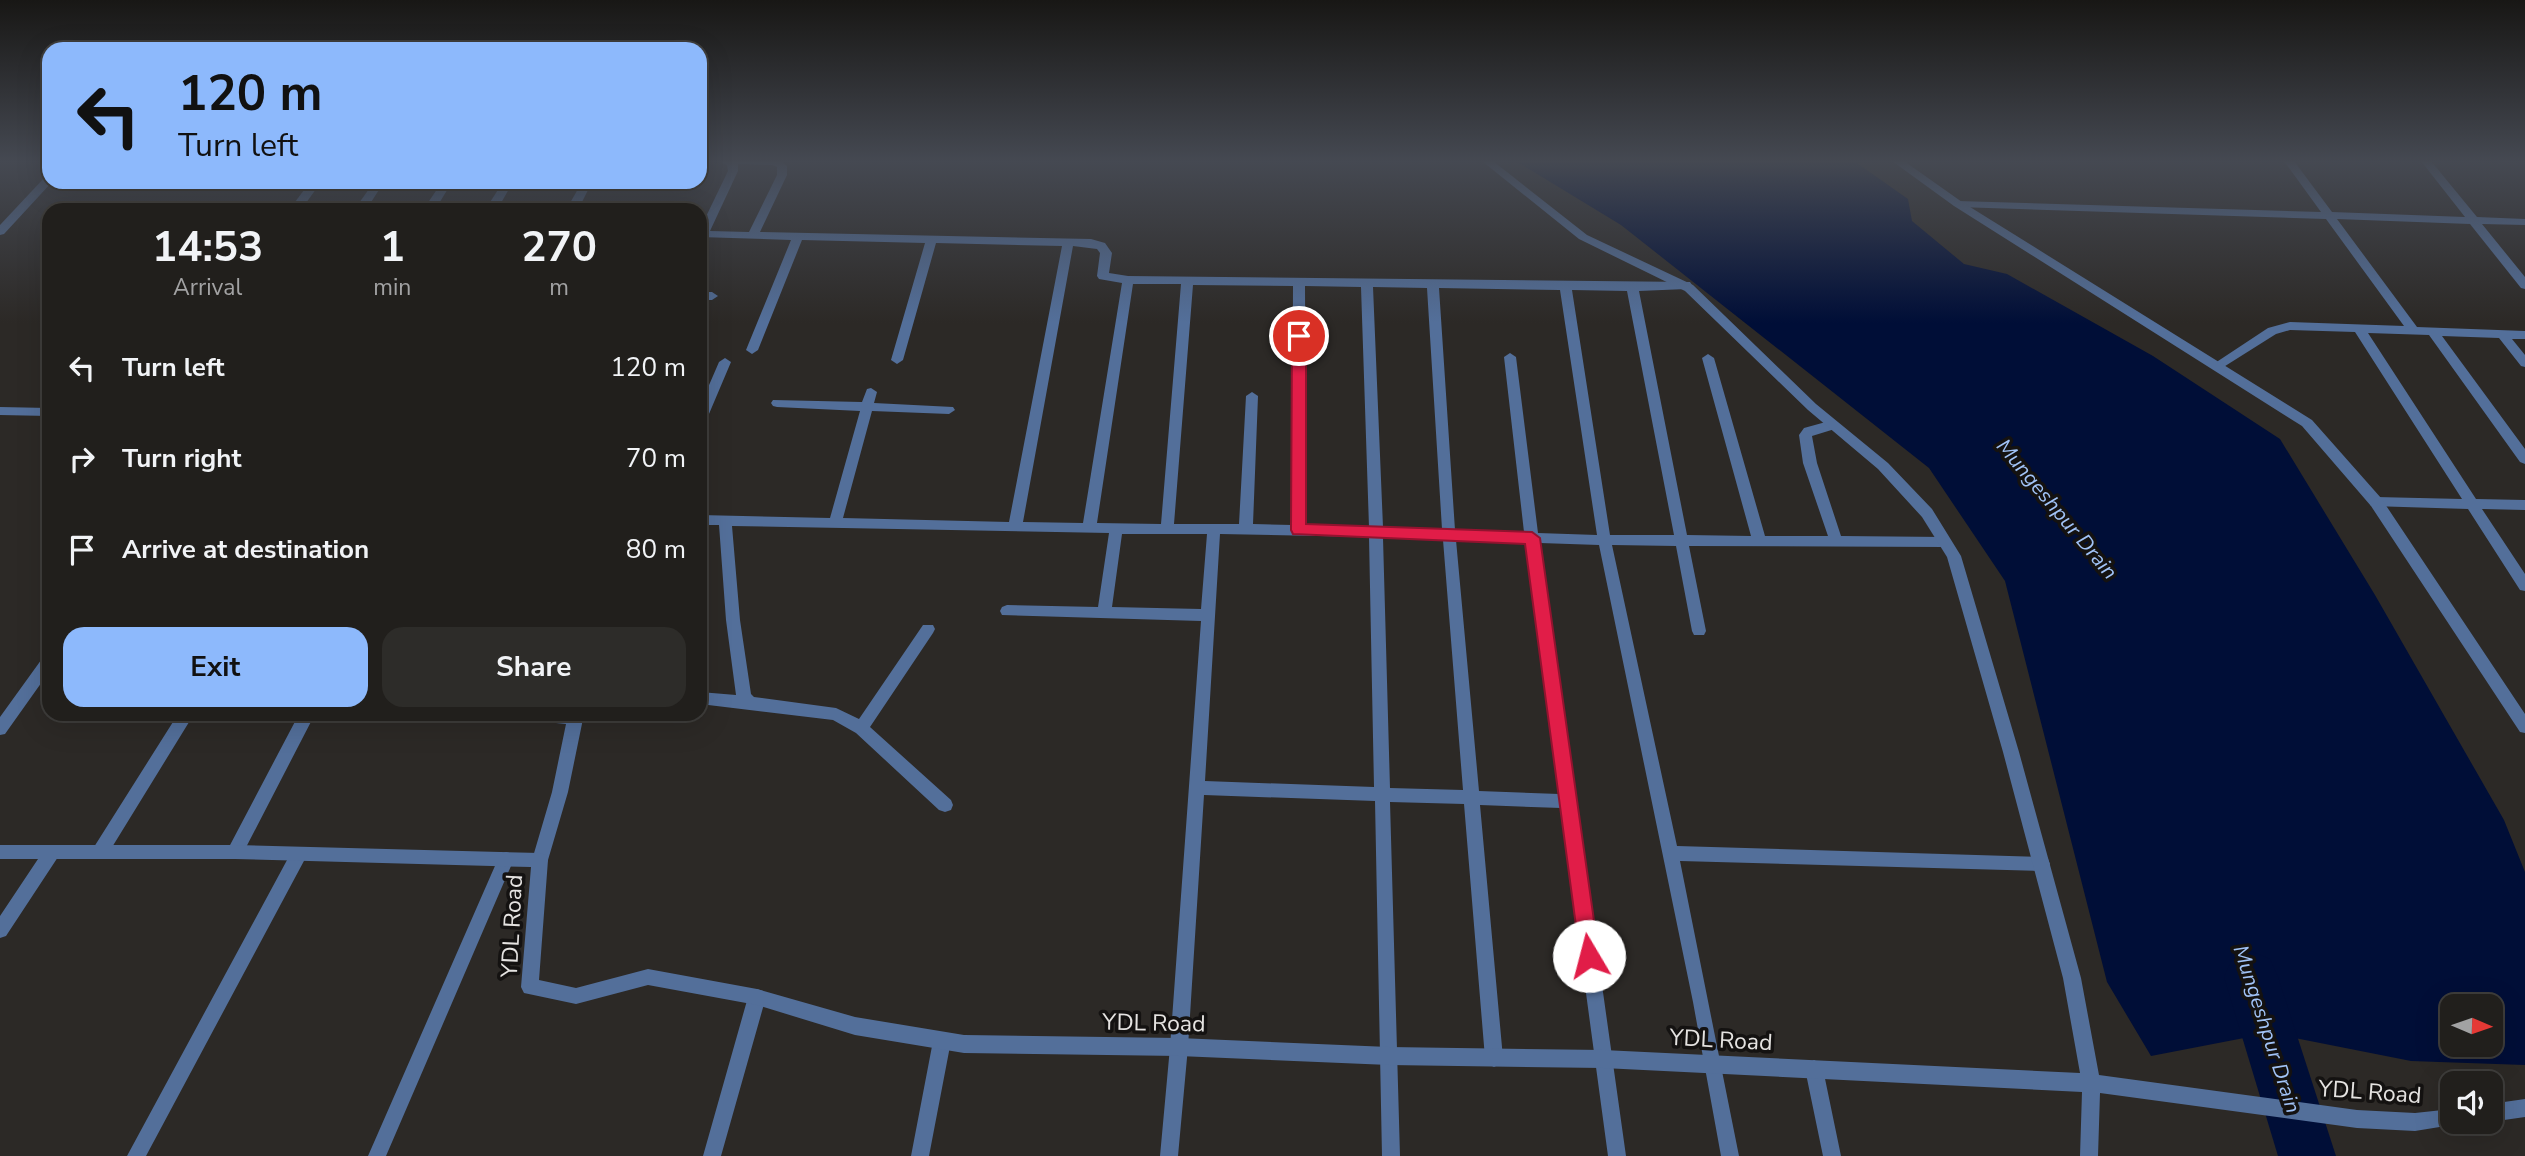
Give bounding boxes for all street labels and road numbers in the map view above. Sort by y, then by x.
street label: YDL Road [494,874,530,979]
street label: YDL Road [1101,1007,1206,1039]
street label: YDL Road [1668,1022,1773,1058]
street label: YDL Road [2317,1073,2422,1111]

